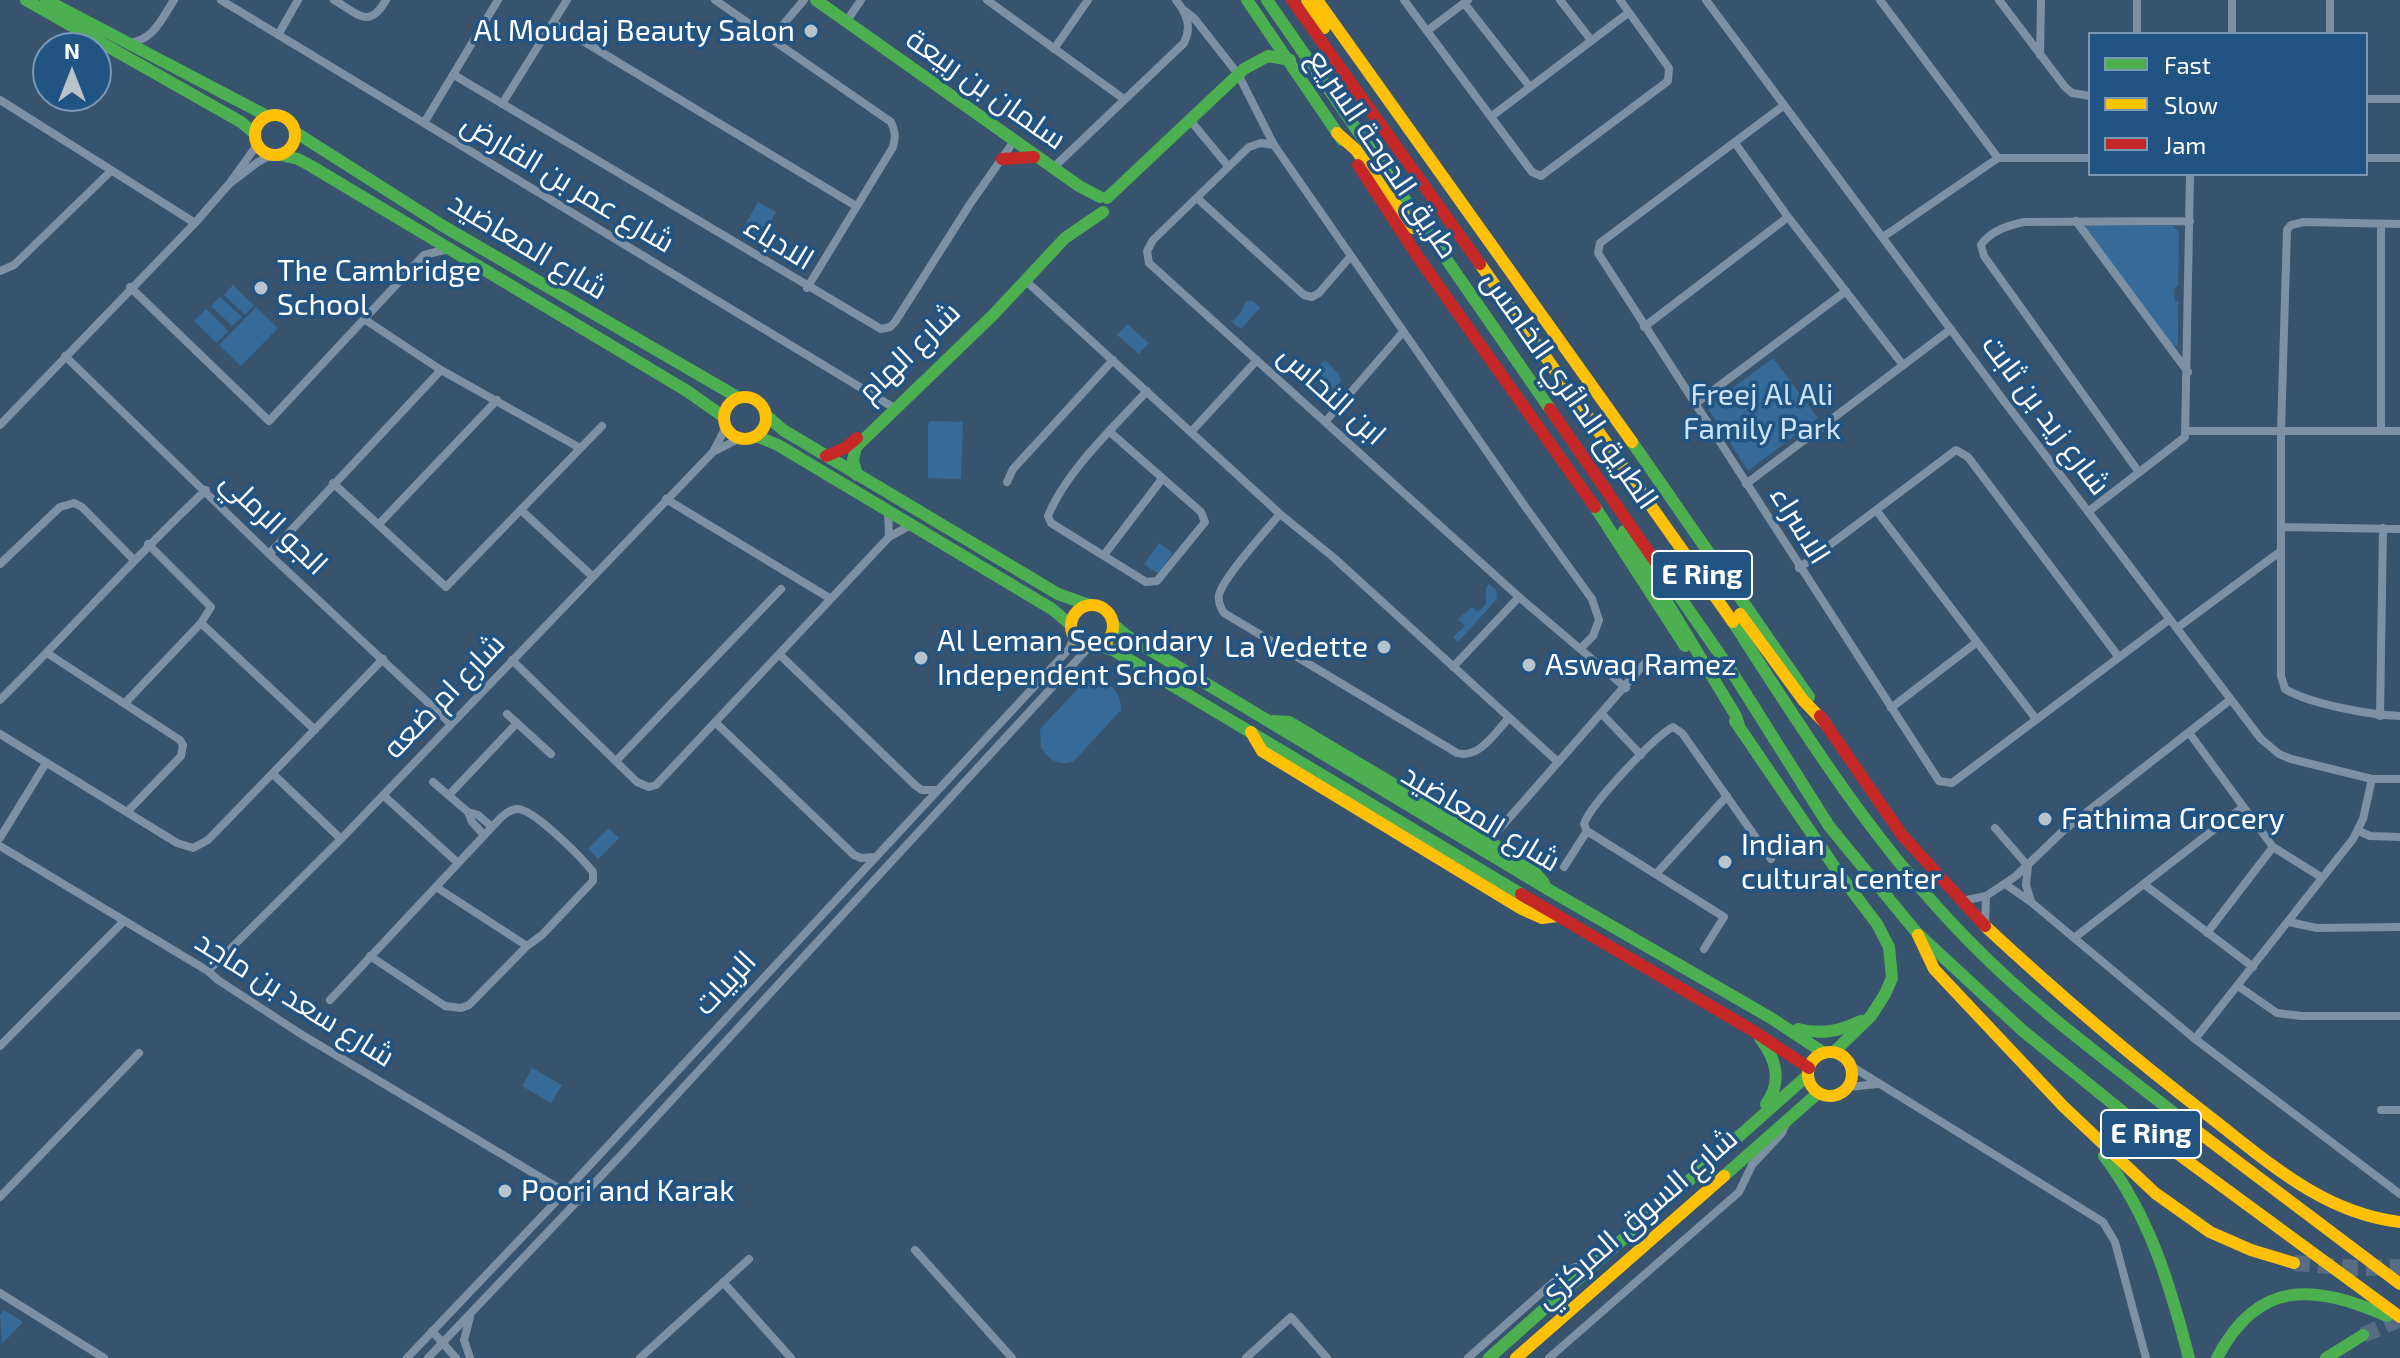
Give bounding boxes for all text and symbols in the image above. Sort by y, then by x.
place label: Al Moudaj Beauty Salon [473,13,795,49]
street label: سلمان بن ربيعة [899,21,1073,157]
marker: Al Moudaj Beauty Salon [802,22,820,40]
north arrow [32,32,112,112]
legend [2088,32,2368,176]
text: N [64,37,80,63]
street label: طريق الدوحة السريع [1300,43,1466,265]
text: Fast [2164,50,2211,79]
text: Slow [2164,90,2218,119]
street label: شارع عمر بن الفارض [455,105,681,261]
text: Jam [2164,130,2206,159]
street label: شارع المعاضيد [442,185,614,307]
street label: الادباء [738,208,820,278]
place label: The Cambridge School [277,253,481,324]
street label: الطريق الدائري الخامس [1474,264,1666,516]
marker: The Cambridge School [252,279,270,297]
street label: شارع الهام [850,294,968,410]
street label: شارع زيد بن ثابت [1974,328,2118,502]
street label: ابن النحاس [1271,337,1393,453]
park label: Freej Al Ali Family Park [1683,377,1841,448]
street label: الجو الرملي [213,463,335,583]
street label: الاسراء [1762,479,1838,571]
road number: E Ring [1652,551,1752,599]
place label: Al Leman Secondary Independent School [937,623,1213,694]
street label: شارع ام ضعه [376,626,512,766]
place label: La Vedette [1224,629,1368,665]
marker: La Vedette [1375,638,1393,656]
place label: Aswaq Ramez [1545,647,1736,683]
marker: Al Leman Secondary Independent School [912,649,930,667]
marker: Aswaq Ramez [1520,656,1538,674]
street label: شارع المعاضيد [1395,757,1567,879]
place label: Fathima Grocery [2061,801,2285,837]
marker: Fathima Grocery [2036,810,2054,828]
place label: Indian cultural center [1741,827,1942,898]
marker: Indian cultural center [1716,853,1734,871]
street label: شارع سعد بن ماجد [189,923,401,1075]
street label: الربيات [686,943,764,1023]
road number: E Ring [2101,1110,2201,1158]
street label: شارع السوق المركزي [1527,1120,1745,1316]
place label: Poori and Karak [521,1173,735,1209]
marker: Poori and Karak [496,1182,514,1200]

